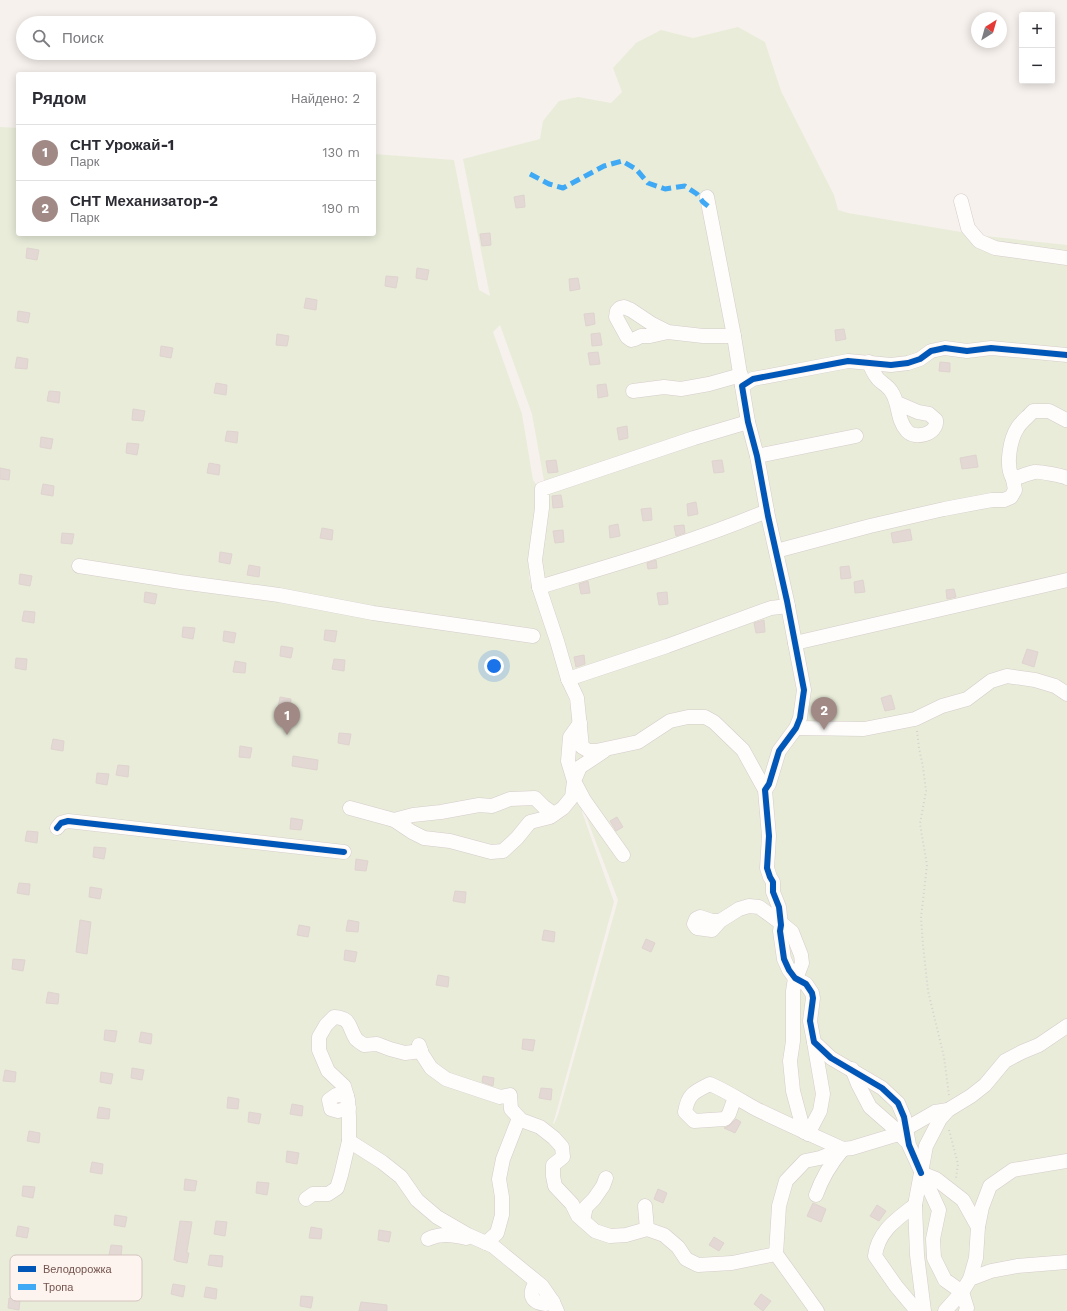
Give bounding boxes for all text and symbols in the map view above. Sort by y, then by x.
north arrow [971,12,1007,48]
map controls [1019,12,1055,84]
button: + [1019,12,1055,48]
search box [16,16,376,60]
icon: search [30,27,52,49]
text: Поиск [62,29,104,47]
button: − [1019,48,1055,84]
text: Рядом [32,88,87,108]
text: Найдено: 2 [291,91,360,106]
text: СНТ Урожай-1 [70,136,174,154]
text: 1 [42,145,48,160]
text: 130 m [322,145,360,160]
text: Парк [70,154,100,169]
text: СНТ Механизатор-2 [70,192,218,210]
text: 2 [41,201,49,216]
text: 190 m [322,201,360,216]
text: Парк [70,210,100,225]
your location [484,656,504,676]
pin: 2 [811,697,837,730]
pin: 1 [274,702,300,735]
legend [10,1255,142,1301]
text: Велодорожка [43,1263,113,1276]
text: Тропа [43,1281,74,1294]

